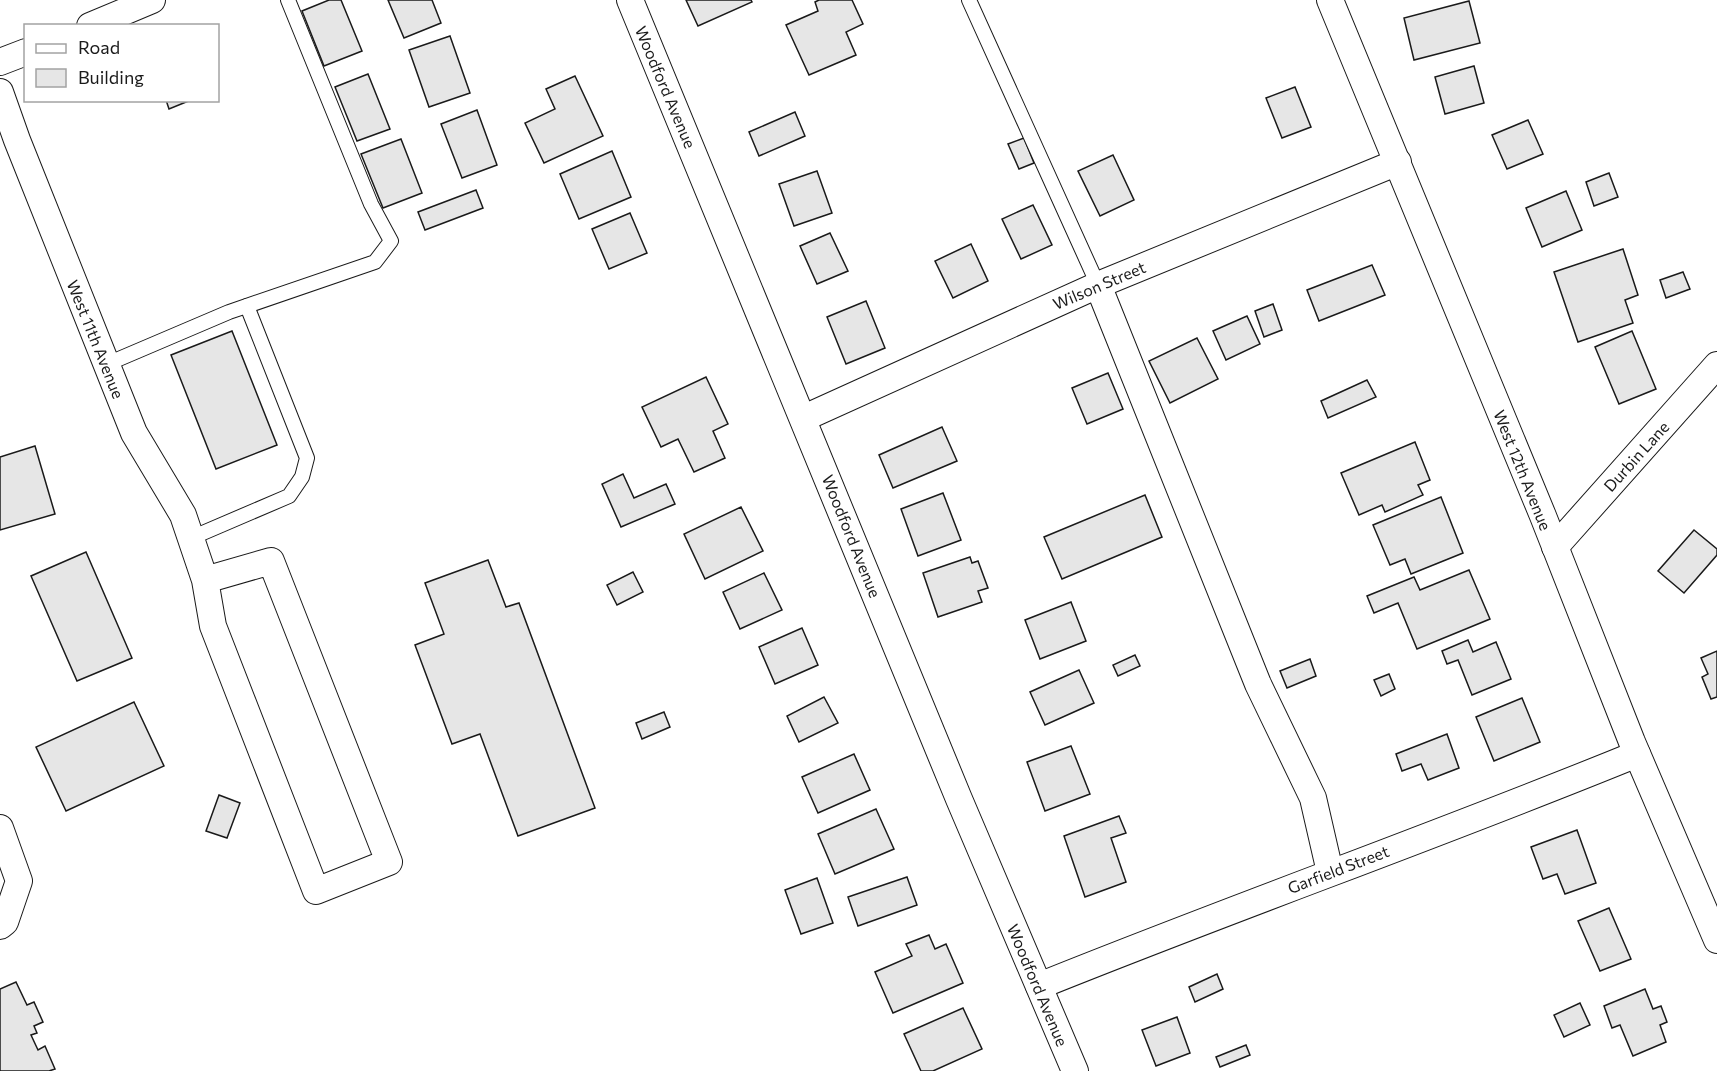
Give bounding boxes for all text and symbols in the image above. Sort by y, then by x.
street label: Woodford Avenue [632,23,700,151]
legend [24,24,219,102]
text: Road [78,36,120,58]
text: Building [78,66,144,88]
street label: Wilson Street [1050,257,1149,313]
street label: West 11th Avenue [64,277,128,401]
street label: West 12th Avenue [1490,407,1556,533]
street label: Durbin Lane [1599,417,1673,495]
street label: Woodford Avenue [819,472,885,600]
street label: Garfield Street [1285,841,1392,897]
street label: Woodford Avenue [1004,921,1072,1049]

